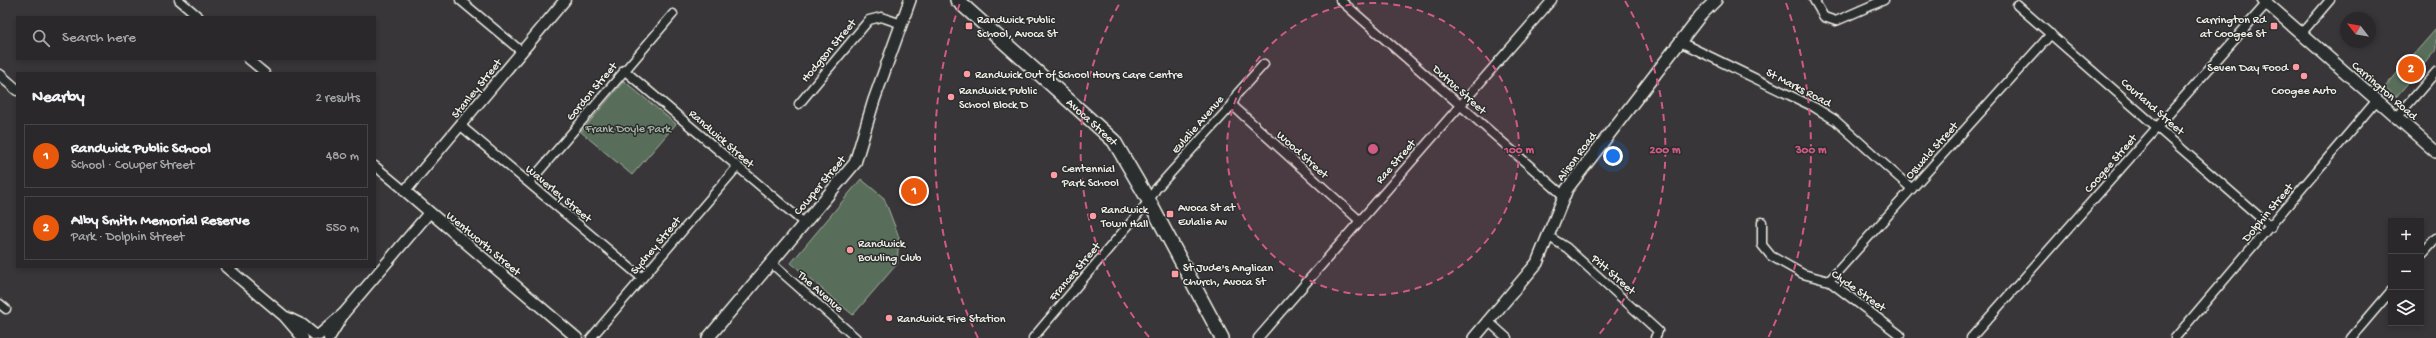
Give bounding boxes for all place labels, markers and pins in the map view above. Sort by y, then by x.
place label: Randwick Public School, Avoca St [977,14,1059,42]
place label: Carrington Rd at Coogee St [2196,14,2267,42]
marker: Randwick Public School, Avoca St [964,21,974,31]
marker: Carrington Rd at Coogee St [2269,21,2279,31]
pin: 2 [2398,54,2424,84]
place label: Seven Day Food [2207,62,2289,76]
marker: Seven Day Food [2291,62,2301,72]
marker: Randwick Out of School Hours Care Centre [962,69,972,79]
place label: Randwick Out of School Hours Care Centre [975,69,1183,83]
marker: Coogee Auto [2299,71,2309,81]
place label: Randwick Public School Block D [959,85,1038,113]
place label: Coogee Auto [2272,85,2336,99]
marker: Randwick Public School Block D [946,92,956,102]
centre of rings [1366,142,1380,156]
place label: Centennial Park School [1061,163,1119,191]
marker: Centennial Park School [1049,170,1059,180]
pin: 1 [901,176,927,206]
place label: Avoca St at Eulalie Av [1178,202,1236,230]
place label: Randwick Town Hall [1100,204,1150,232]
marker: Avoca St at Eulalie Av [1165,209,1175,219]
marker: Randwick Town Hall [1088,211,1098,221]
place label: Randwick Bowling Club [857,238,922,266]
marker: Randwick Bowling Club [845,245,855,255]
place label: St Jude's Anglican Church, Avoca St [1183,262,1273,290]
marker: St Jude's Anglican Church, Avoca St [1170,269,1180,279]
marker: Randwick Fire Station [884,313,894,323]
place label: Randwick Fire Station [897,313,1006,327]

